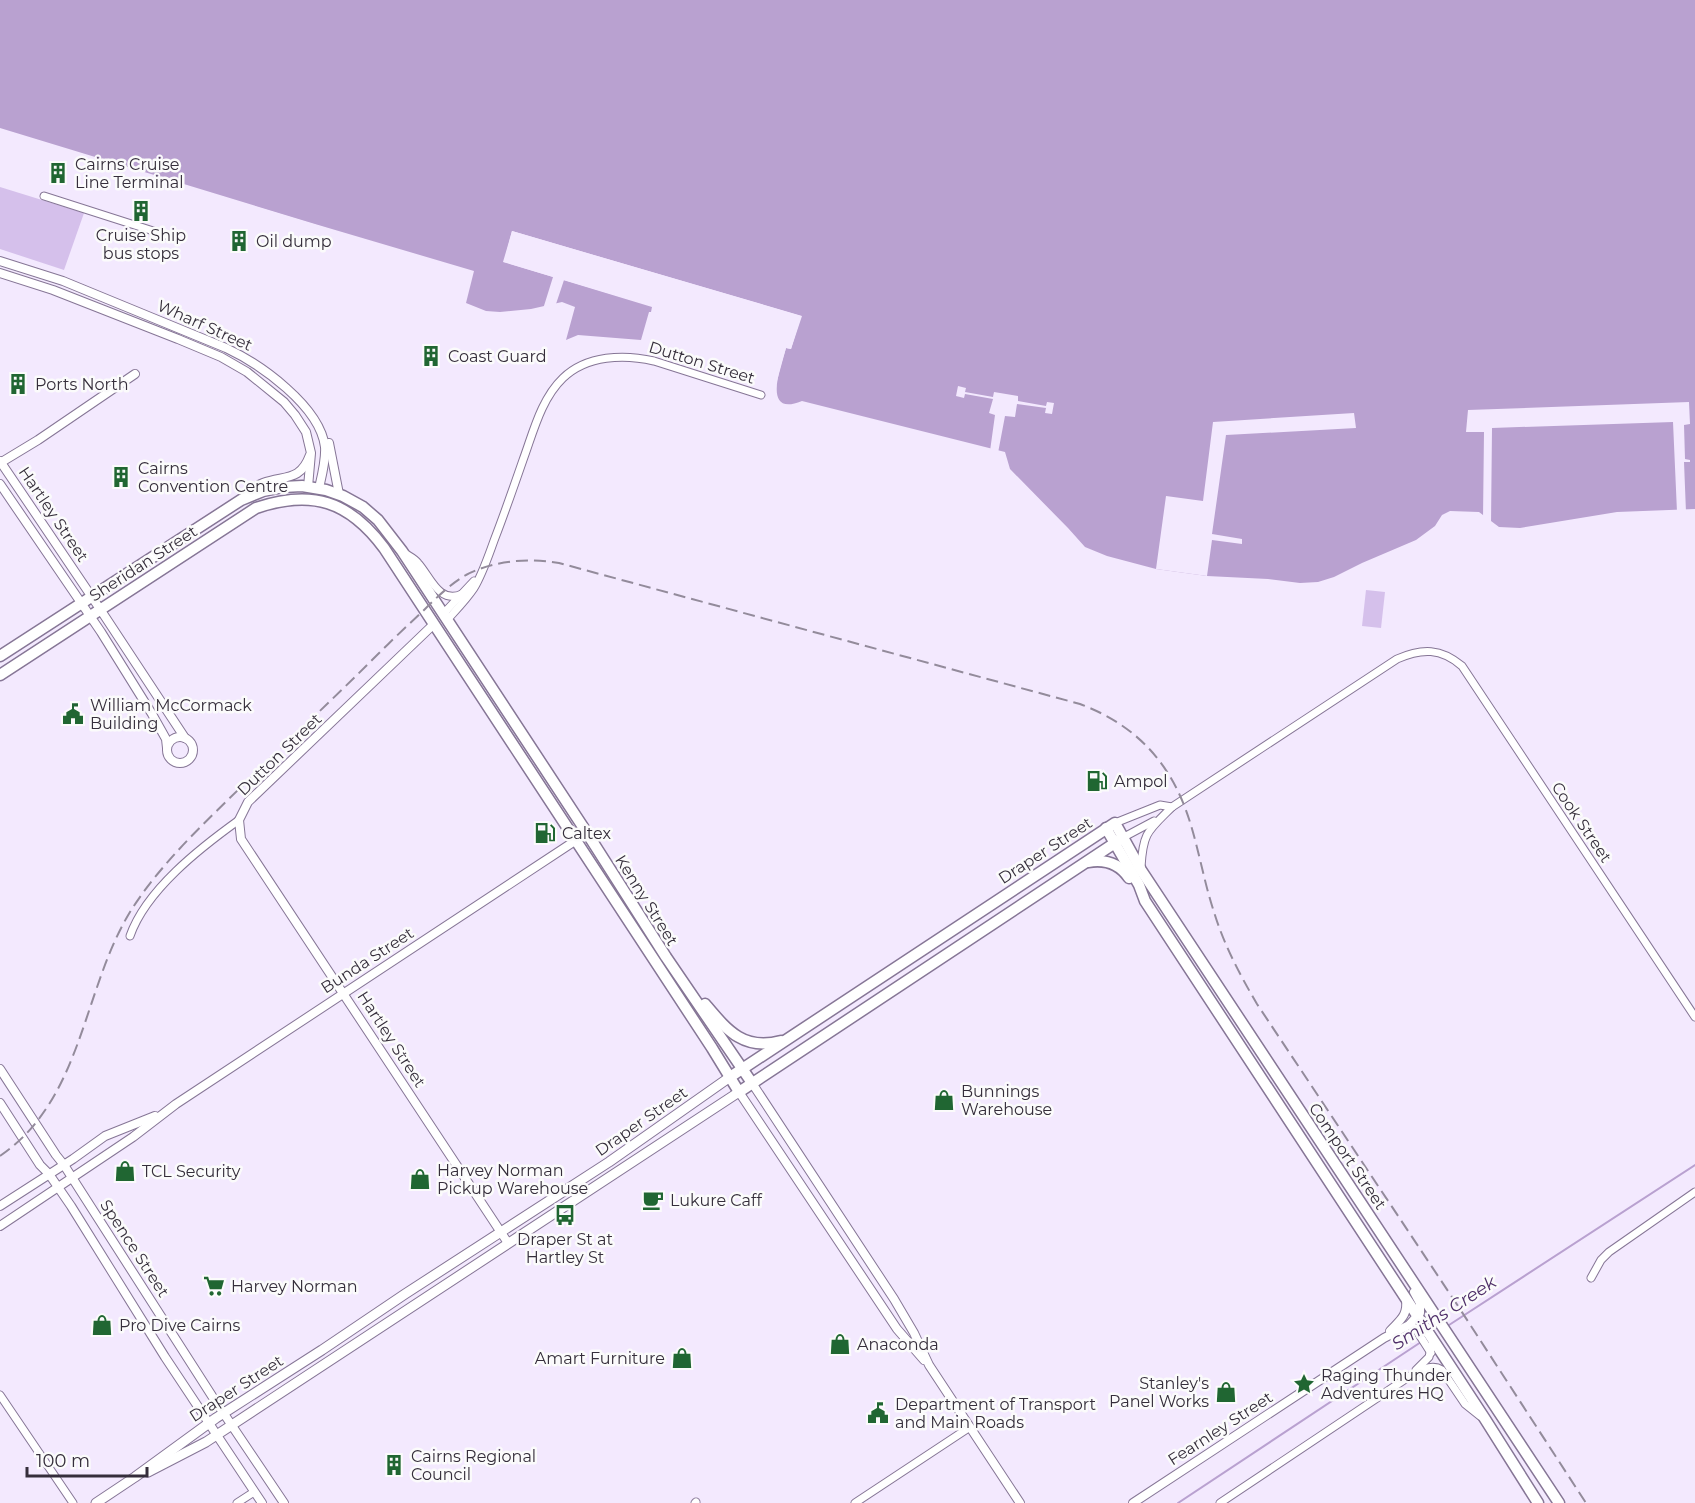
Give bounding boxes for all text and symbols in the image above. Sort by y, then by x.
place label: Cairns Cruise Line Terminal [75,155,184,192]
building icon: Cairns Cruise Line Terminal [46,161,70,185]
building icon: Cruise Ship bus stops [129,199,153,223]
place label: Cruise Ship bus stops [96,226,186,263]
building icon: Oil dump [227,229,251,253]
place label: Oil dump [256,232,332,251]
street label: Wharf Street [154,296,256,355]
street label: Dutton Street [647,337,758,388]
building icon: Coast Guard [419,344,443,368]
place label: Coast Guard [448,347,547,366]
building icon: Ports North [6,372,30,396]
place label: Ports North [35,375,128,394]
place label: Cairns Convention Centre [138,459,288,496]
street label: Hartley Street [15,463,93,566]
building icon: Cairns Convention Centre [109,465,133,489]
street label: Sheridan Street [86,521,201,605]
place label: William McCormack Building [90,696,252,733]
public building icon: William McCormack Building [61,702,85,726]
street label: Dutton Street [233,709,326,799]
fuel station icon: Ampol [1085,769,1109,793]
place label: Ampol [1114,772,1168,791]
street label: Cook Street [1548,778,1616,867]
street label: Draper Street [995,813,1096,888]
fuel station icon: Caltex [533,821,557,845]
place label: Caltex [562,824,611,843]
street label: Kenny Street [611,851,682,949]
street label: Bunda Street [317,923,418,997]
street label: Hartley Street [353,988,430,1091]
street label: Draper Street [592,1082,691,1160]
place label: Bunnings Warehouse [961,1082,1052,1119]
shop icon: Bunnings Warehouse [932,1088,956,1112]
street label: Comport Street [1305,1099,1391,1214]
shop icon: TCL Security [113,1159,137,1183]
place label: Harvey Norman Pickup Warehouse [437,1161,588,1198]
place label: TCL Security [142,1162,241,1181]
shop icon: Harvey Norman Pickup Warehouse [408,1167,432,1191]
cafe icon: Lukure Caff [641,1188,665,1212]
place label: Lukure Caff [670,1191,762,1210]
street label: Spence Street [96,1196,173,1301]
bus stop icon: Draper St at Hartley St [553,1203,577,1227]
place label: Draper St at Hartley St [517,1230,614,1267]
water label: Smiths Creek [1388,1270,1502,1355]
supermarket icon: Harvey Norman [202,1274,226,1298]
place label: Harvey Norman [231,1277,358,1296]
shop icon: Pro Dive Cairns [90,1313,114,1337]
place label: Pro Dive Cairns [119,1316,240,1335]
shop icon: Anaconda [828,1332,852,1356]
place label: Anaconda [857,1335,939,1354]
shop icon: Amart Furniture [670,1346,694,1370]
place label: Amart Furniture [535,1349,665,1368]
street label: Draper Street [186,1351,287,1426]
place label: Raging Thunder Adventures HQ [1321,1366,1452,1403]
place icon: Raging Thunder Adventures HQ [1292,1372,1316,1396]
place label: Stanley's Panel Works [1109,1374,1209,1411]
shop icon: Stanley's Panel Works [1214,1380,1238,1404]
street label: Fearnley Street [1164,1387,1277,1469]
place label: Department of Transport and Main Roads [895,1395,1096,1432]
public building icon: Department of Transport and Main Roads [866,1401,890,1425]
scale bar [27,1440,147,1478]
place label: Cairns Regional Council [411,1447,536,1484]
text: 100 m [36,1450,90,1472]
building icon: Cairns Regional Council [382,1453,406,1477]

